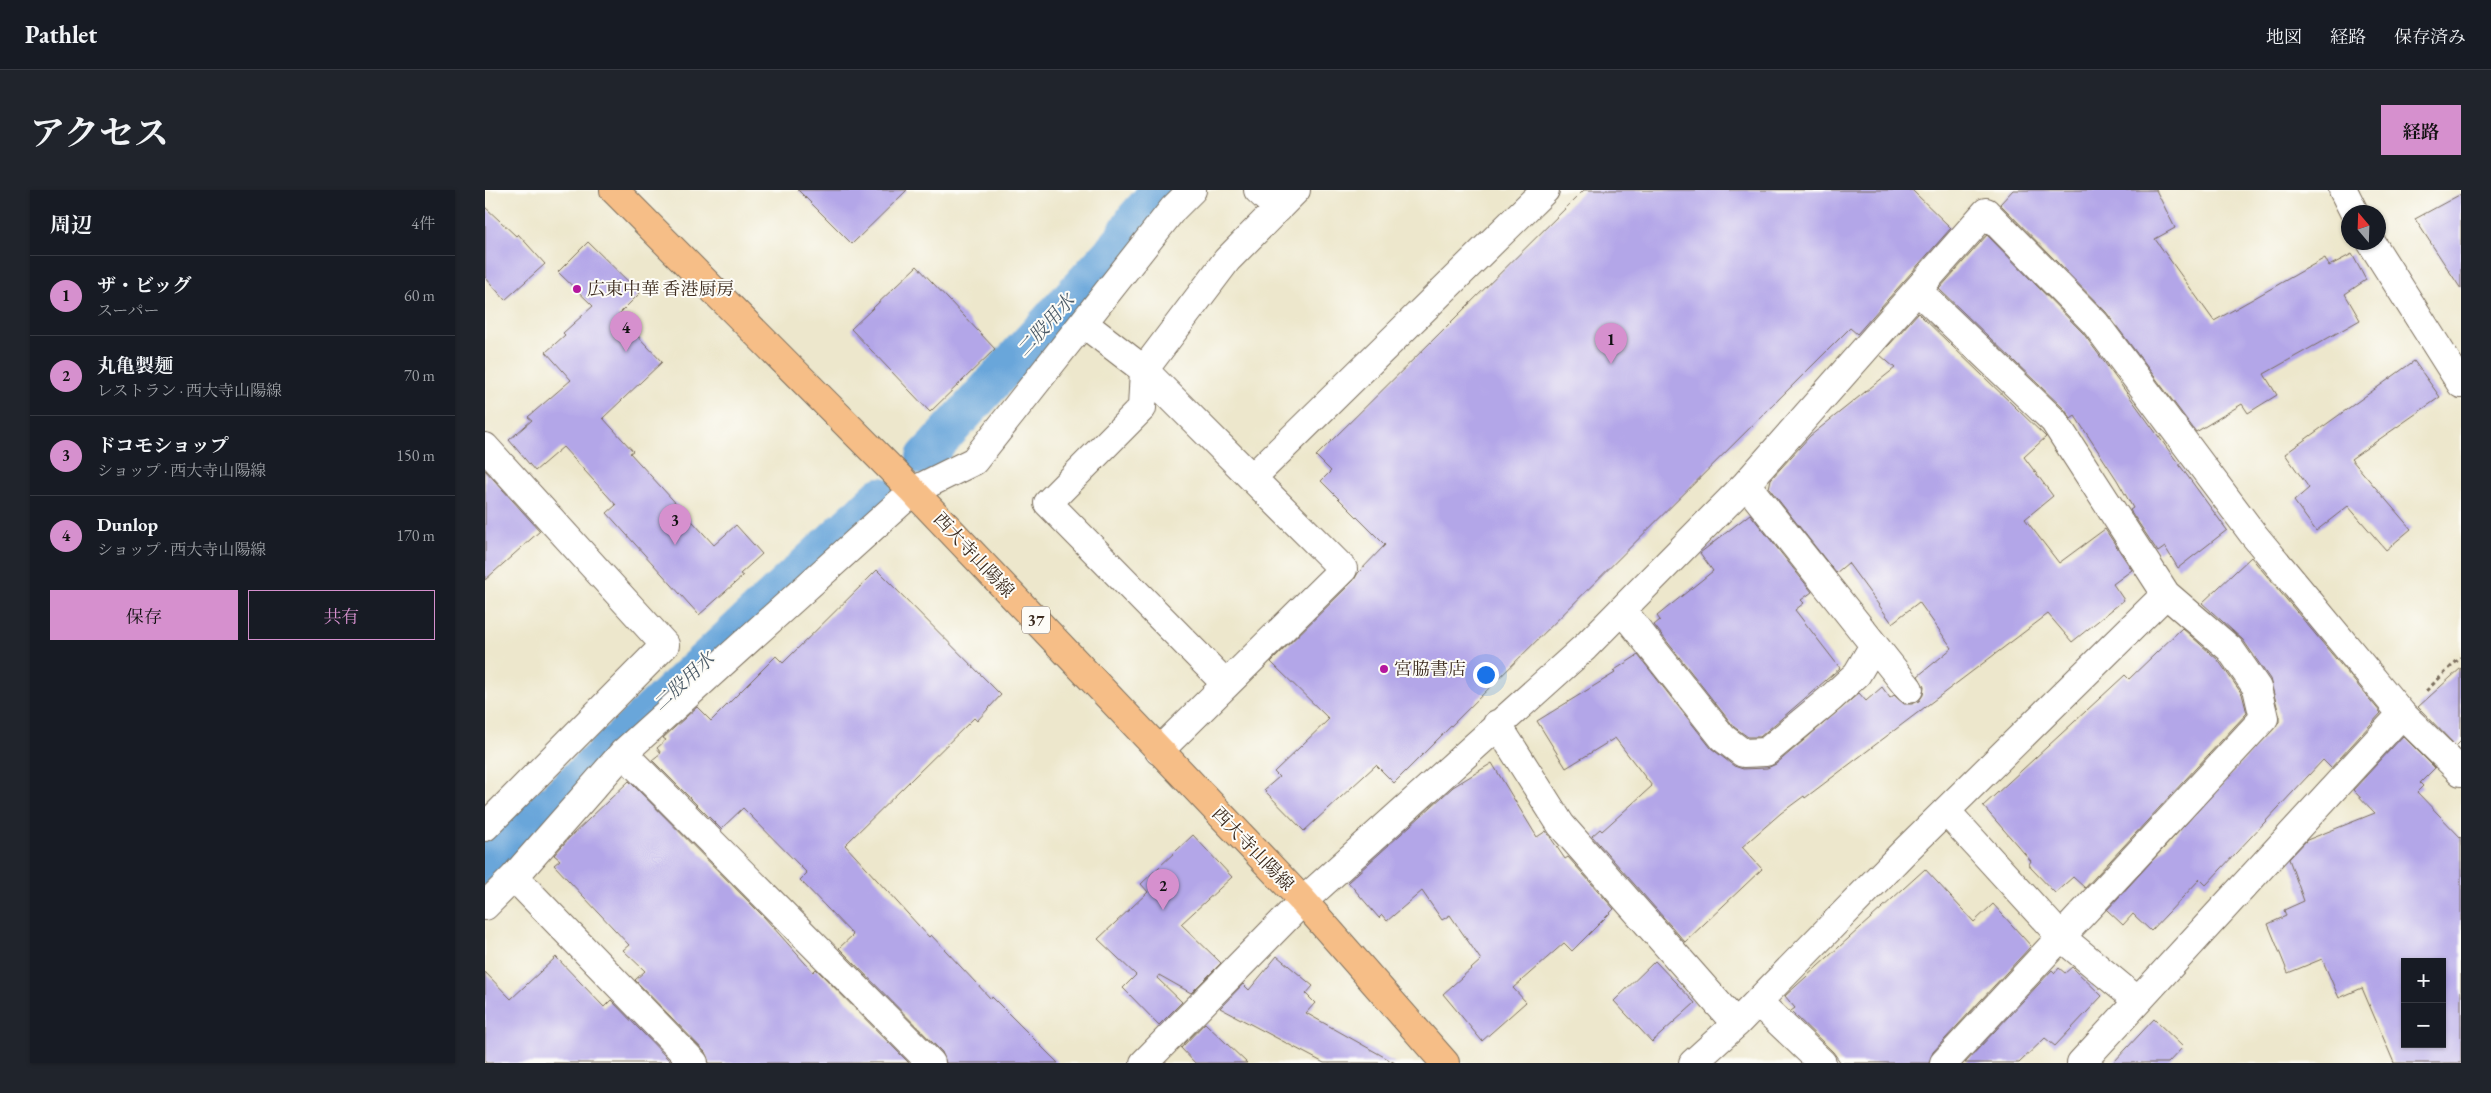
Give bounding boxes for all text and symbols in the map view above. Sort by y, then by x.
text: Pathlet [25,19,97,50]
text: 地図 [2266,25,2302,48]
text: 経路 [2330,25,2366,48]
text: 保存済み [2394,25,2466,48]
button: 経路 [2381,105,2461,155]
text: アクセス [30,110,169,155]
north arrow [2341,205,2386,250]
text: 周辺 [50,211,92,238]
text: 4件 [411,213,435,234]
text: ザ・ビッグ [97,273,191,298]
place label: 広東中華 香港厨房 [587,277,735,300]
marker: 広東中華 香港厨房 [571,283,583,295]
text: 1 [62,285,70,306]
text: 60 m [404,285,435,306]
water label: 二股用水 [1011,287,1081,362]
text: スーパー [97,300,159,321]
pin: 4 [610,311,642,352]
pin: 1 [1595,323,1627,364]
text: 丸亀製麺 [97,353,173,378]
text: 2 [62,365,70,386]
text: 70 m [404,365,435,386]
text: レストラン · 西大寺山陽線 [97,380,282,401]
text: ドコモショップ [97,433,229,458]
text: 3 [62,445,70,466]
text: 150 m [396,445,435,466]
text: ショップ · 西大寺山陽線 [97,460,266,481]
pin: 3 [659,504,691,545]
street label: 西大寺山陽線 [929,507,1020,602]
text: Dunlop [97,512,158,537]
text: 4 [62,525,70,546]
text: 170 m [396,525,435,546]
text: ショップ · 西大寺山陽線 [97,539,266,560]
button: 保存 [50,590,238,640]
button: 共有 [248,590,435,640]
road number: 37 [1022,606,1050,634]
water label: 二股用水 [647,645,721,716]
place label: 宮脇書店 [1394,657,1466,680]
your location [1473,662,1499,688]
marker: 宮脇書店 [1378,663,1390,675]
street label: 西大寺山陽線 [1208,802,1299,895]
pin: 2 [1147,869,1179,910]
map controls [2401,958,2446,1048]
button: + [2401,958,2446,1003]
button: − [2401,1003,2446,1048]

